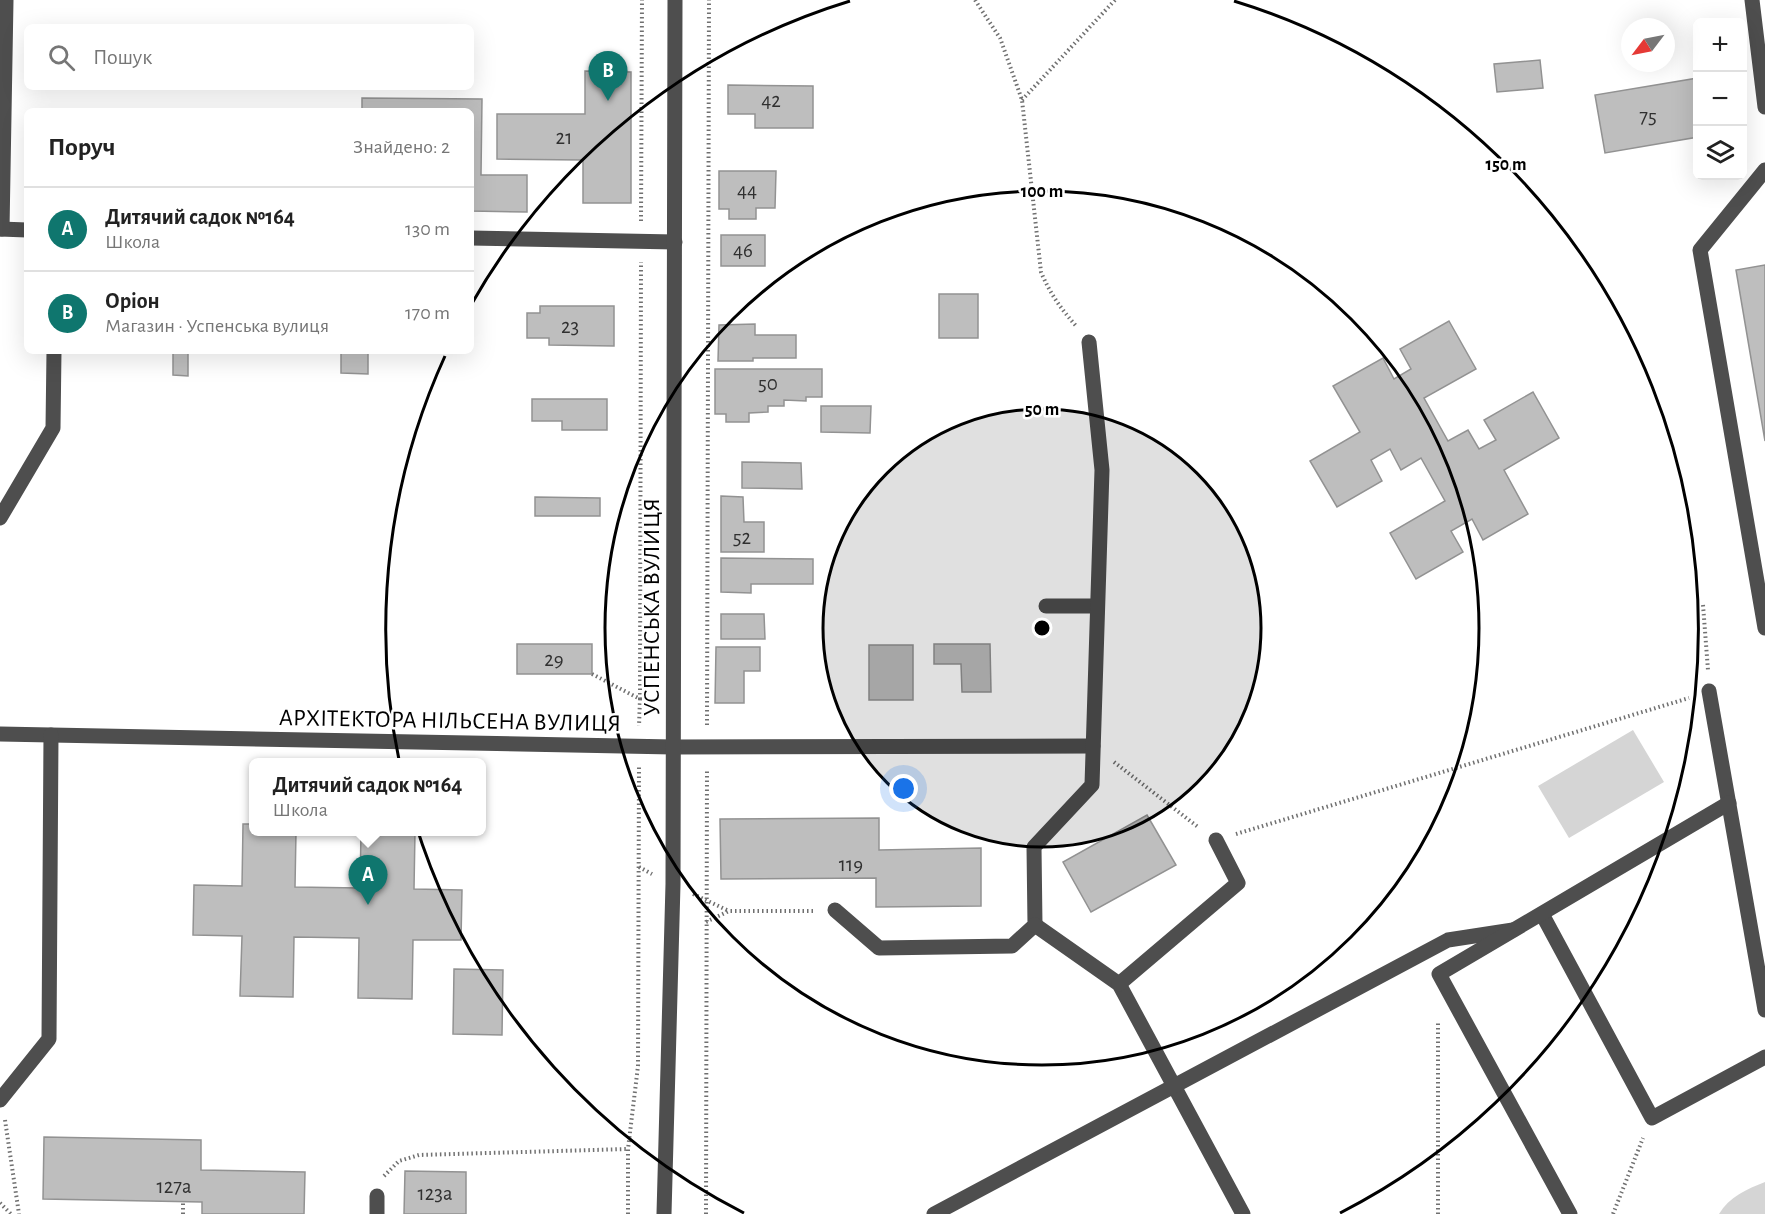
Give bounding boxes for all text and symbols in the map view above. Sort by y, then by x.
north arrow [1621,18,1675,72]
map controls [1693,18,1747,180]
button: + [1693,18,1747,72]
search box [24,24,474,90]
icon: search [45,41,78,74]
text: Пошук [93,46,152,68]
pin: B [588,51,628,101]
button: − [1693,72,1747,126]
house number: 42 [761,90,781,111]
house number: 75 [1639,106,1657,127]
button: layers [1693,126,1747,180]
house number: 21 [556,127,572,148]
text: Поруч [48,134,115,160]
text: Знайдено: 2 [353,137,450,157]
text: 150 m [1486,156,1526,174]
house number: 44 [737,180,757,201]
text: 100 m [1021,183,1063,201]
text: Дитячий садок №164 [105,206,295,228]
text: A [62,219,74,239]
text: 130 m [405,219,450,239]
text: Школа [105,232,160,252]
house number: 46 [733,240,753,261]
text: Оріон [105,290,160,312]
text: B [62,303,73,323]
text: 170 m [405,303,450,323]
text: Магазин · Успенська вулиця [105,316,329,336]
house number: 23 [561,316,579,337]
house number: 50 [758,373,778,394]
text: 50 m [1025,401,1059,419]
street label: УСПЕНСЬКА ВУЛИЦЯ [640,498,664,716]
house number: 52 [733,527,751,548]
centre of rings [1032,618,1052,638]
house number: 29 [544,649,564,670]
street label: АРХІТЕКТОРА НІЛЬСЕНА ВУЛИЦЯ [279,706,621,736]
popup [249,758,486,836]
text: Дитячий садок №164 [273,774,462,796]
your location [889,774,918,803]
text: Школа [273,800,328,820]
house number: 119 [839,854,863,875]
pin: A [348,856,388,905]
house number: 127а [156,1176,192,1197]
house number: 123а [417,1183,453,1204]

